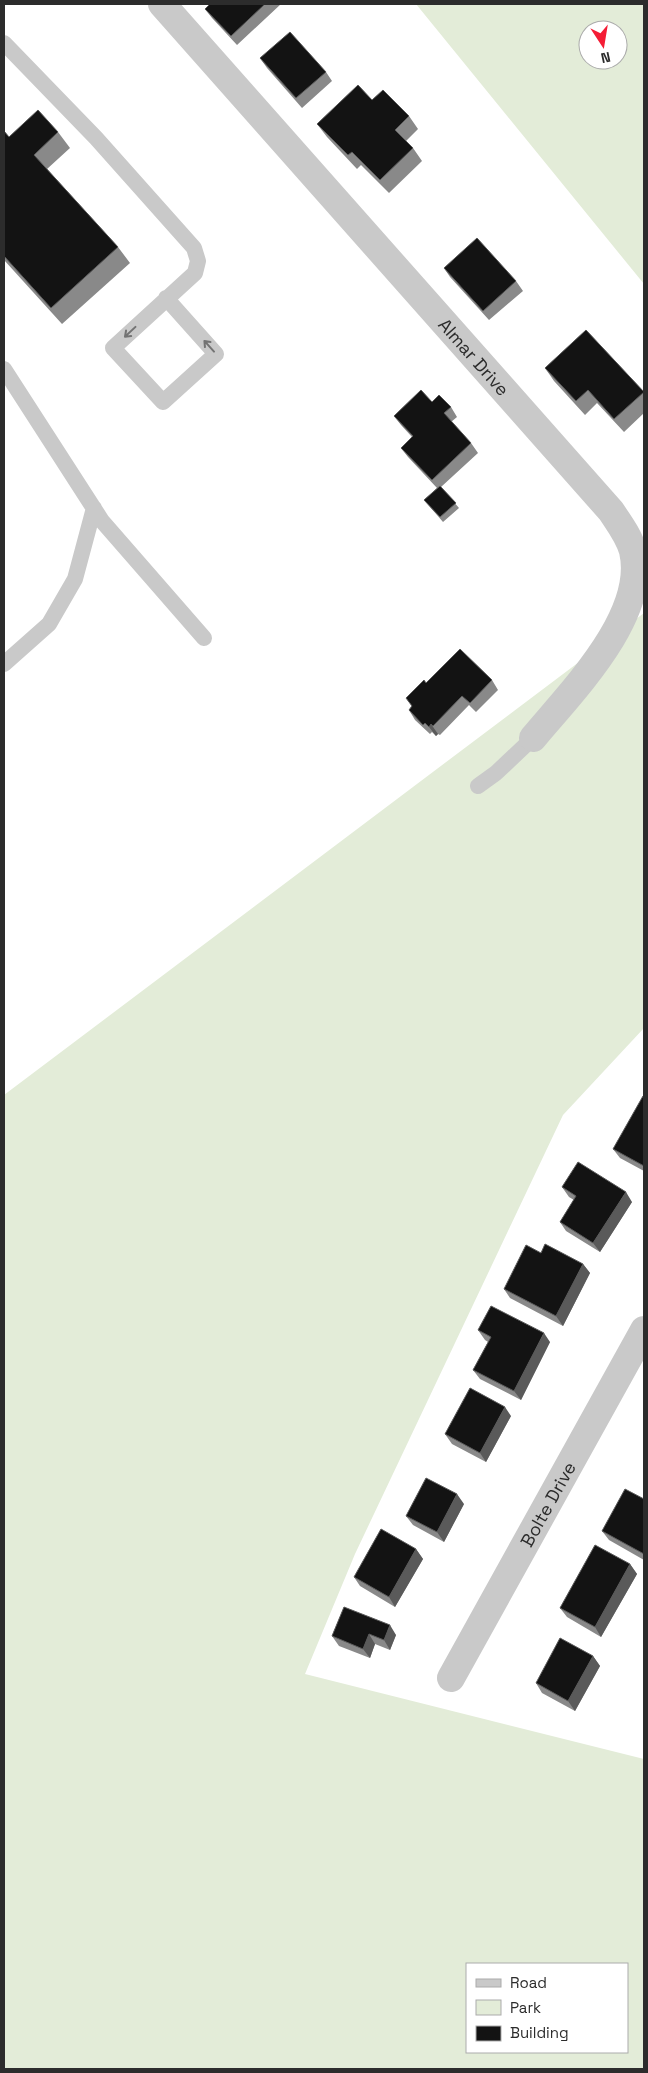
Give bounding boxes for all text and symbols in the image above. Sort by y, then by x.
north arrow [578,20,628,70]
text: N [599,48,612,67]
street label: Almar Drive [434,313,515,400]
one-way arrow [124,326,137,338]
one-way arrow [203,339,214,352]
street label: Bolte Drive [515,1457,580,1551]
legend [466,1963,628,2053]
text: Road [510,1973,547,1992]
text: Park [510,1998,541,2017]
text: Building [510,2023,569,2042]

